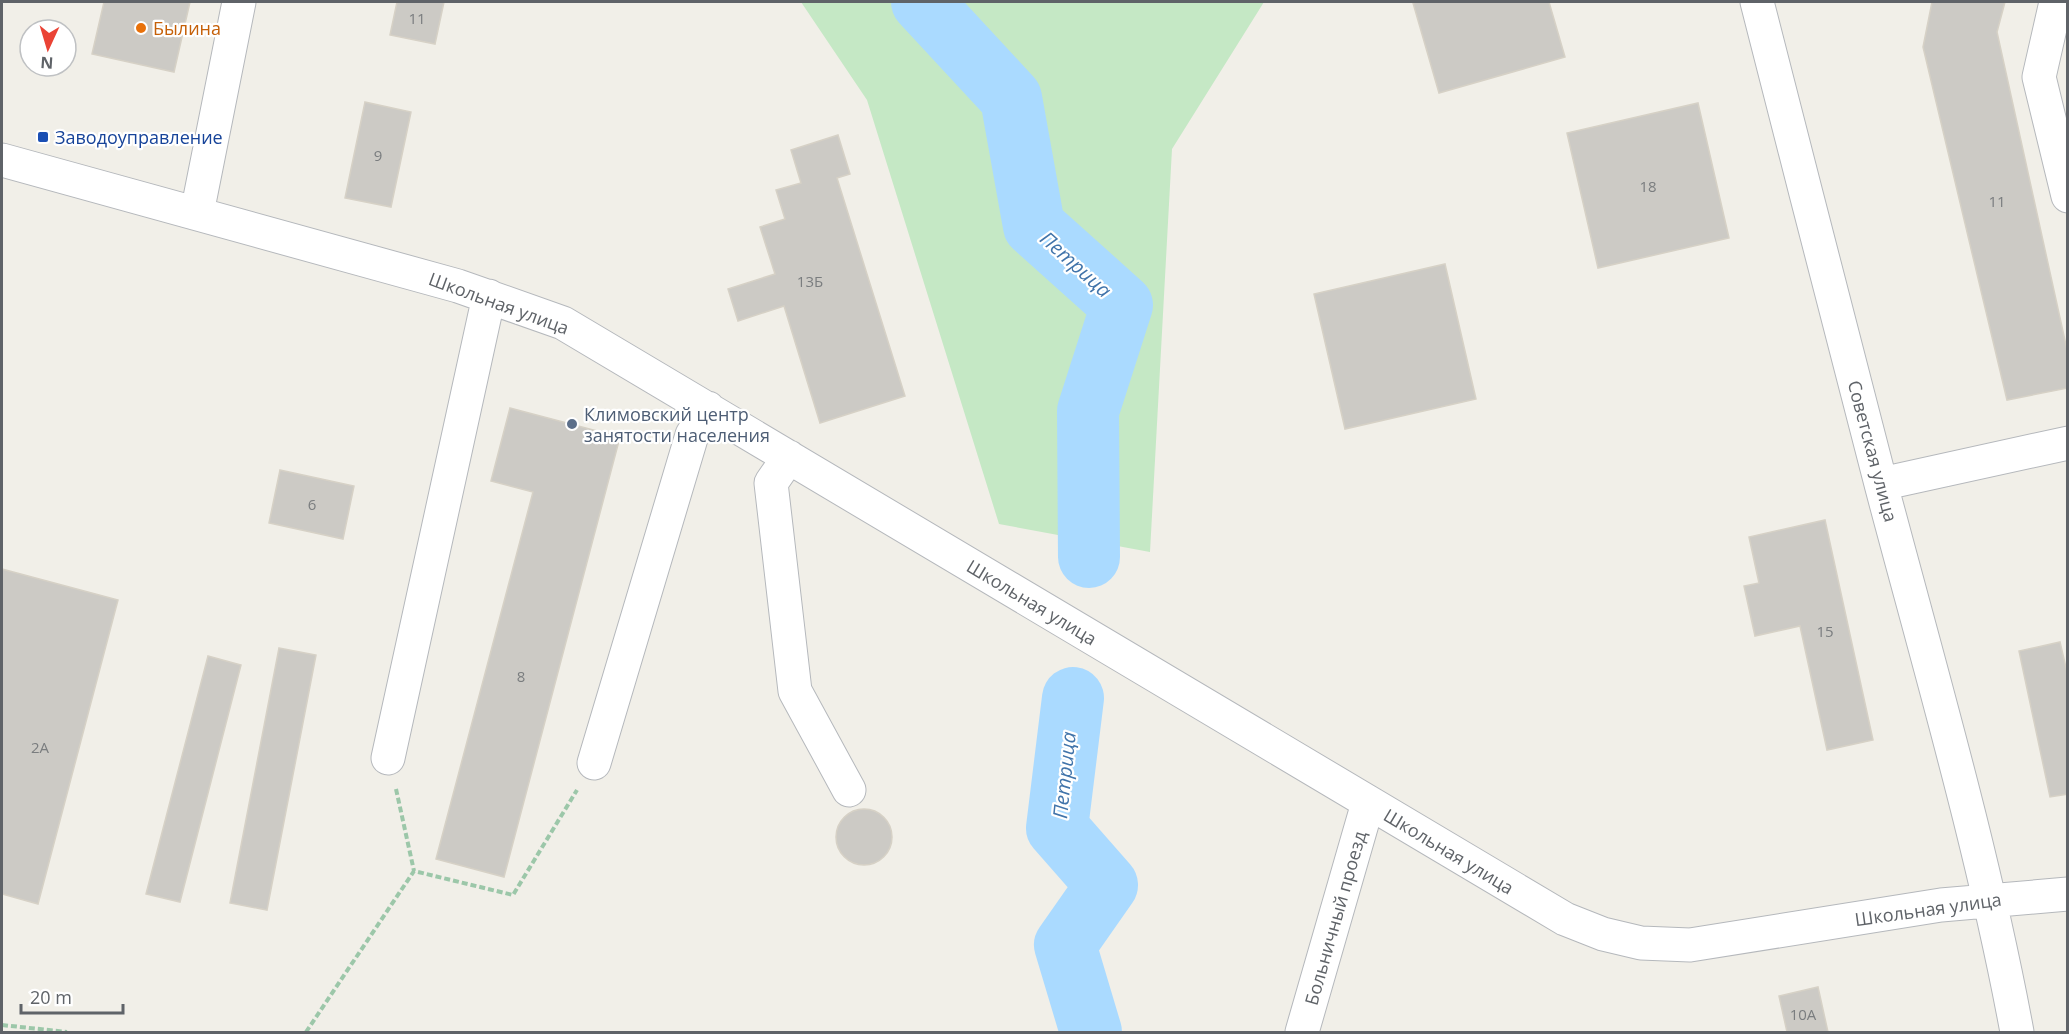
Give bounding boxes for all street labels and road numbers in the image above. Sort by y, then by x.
street label: Школьная улица [426,266,572,340]
street label: Советская улица [1843,378,1903,524]
street label: Школьная улица [963,554,1101,650]
street label: Школьная улица [1380,803,1518,899]
street label: Больничный проезд [1299,828,1371,1008]
street label: Школьная улица [1853,887,2003,931]

